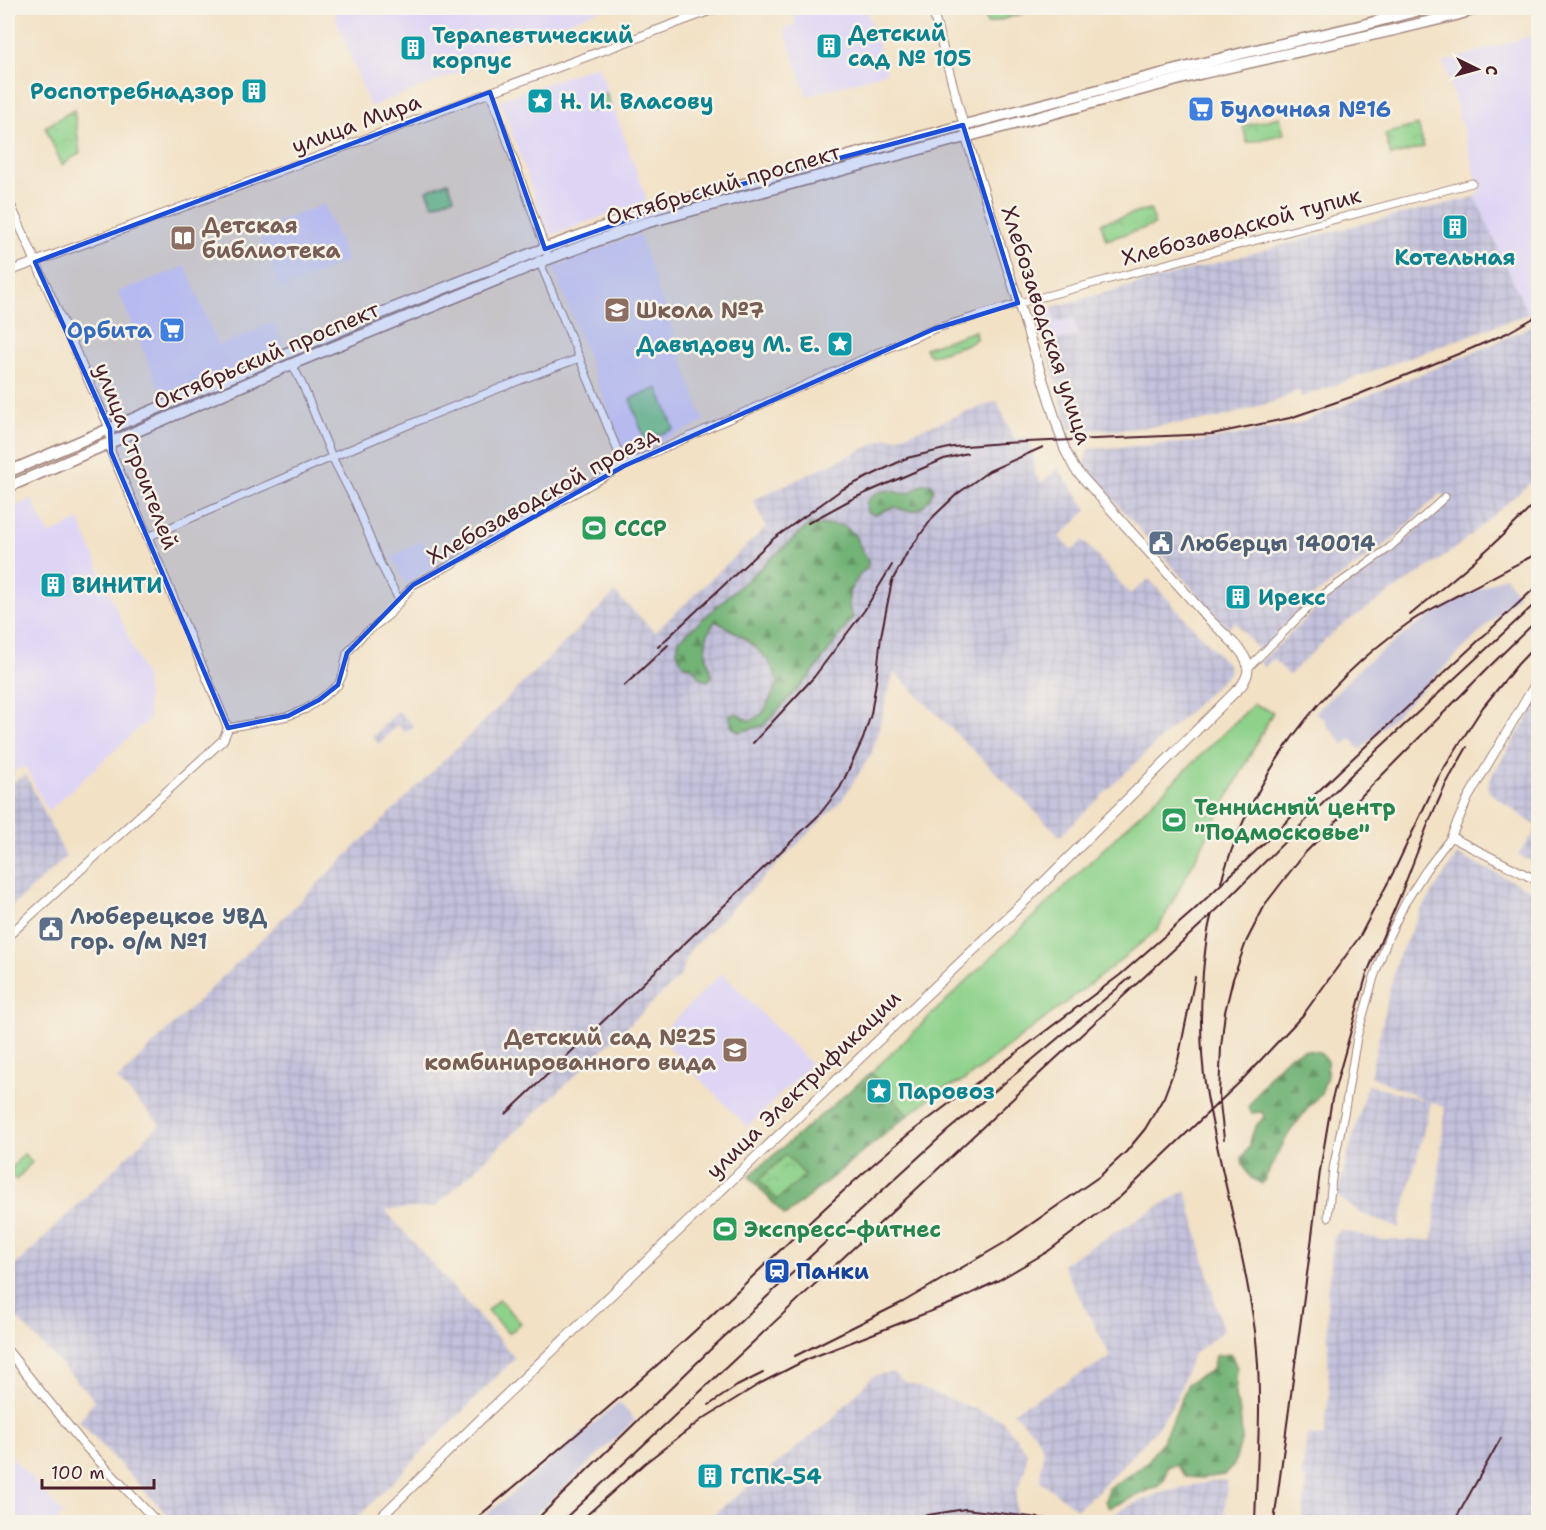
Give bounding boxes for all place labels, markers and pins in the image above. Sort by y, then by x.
place label: Детский сад № 105 [848,19,972,73]
place label: Терапевтический корпус [432,21,633,75]
building icon: Детский сад № 105 [814,31,844,61]
building icon: Терапевтический корпус [398,33,428,63]
building icon: Роспотребнадзор [239,76,269,106]
place label: Роспотребнадзор [30,77,234,106]
place icon: Н. И. Власову [525,86,555,116]
place label: Н. И. Власову [560,87,713,116]
supermarket icon: Булочная №16 [1186,94,1216,124]
place label: Булочная №16 [1220,95,1391,124]
place label: Детская библиотека [202,211,341,265]
building icon: Котельная [1440,212,1470,242]
library icon: Детская библиотека [168,223,198,253]
place label: Котельная [1394,243,1516,272]
school or university icon: Школа №7 [602,295,632,325]
place label: Школа №7 [636,296,764,325]
supermarket icon: Орбита [157,315,187,345]
place label: Орбита [67,316,152,345]
place icon: Давыдову М. Е. [825,329,855,359]
place label: Давыдову М. Е. [636,330,820,359]
sports icon: СССР [579,513,609,543]
place label: СССР [614,514,667,543]
public building icon: Люберцы 140014 [1146,528,1176,558]
place label: Люберцы 140014 [1180,529,1376,558]
building icon: ВИНИТИ [38,570,68,600]
place label: ВИНИТИ [72,571,162,600]
building icon: Ирекс [1223,582,1253,612]
place label: Ирекс [1258,583,1326,612]
place label: Теннисный центр "Подмосковье" [1194,793,1396,847]
sports icon: Теннисный центр "Подмосковье" [1159,805,1189,835]
place label: Люберецкое УВД гор. о/м №1 [70,902,267,956]
public building icon: Люберецкое УВД гор. о/м №1 [36,914,66,944]
place label: Детский сад №25 комбинированного вида [424,1023,716,1077]
school or university icon: Детский сад №25 комбинированного вида [720,1035,750,1065]
place icon: Паровоз [864,1076,894,1106]
place label: Паровоз [898,1077,995,1106]
sports icon: Экспресс-фитнес [710,1214,740,1244]
place label: Экспресс-фитнес [744,1215,941,1244]
station icon: Панки [762,1256,792,1286]
place label: Панки [796,1257,869,1286]
building icon: ГСПК-54 [695,1461,725,1491]
place label: ГСПК-54 [730,1462,822,1491]

